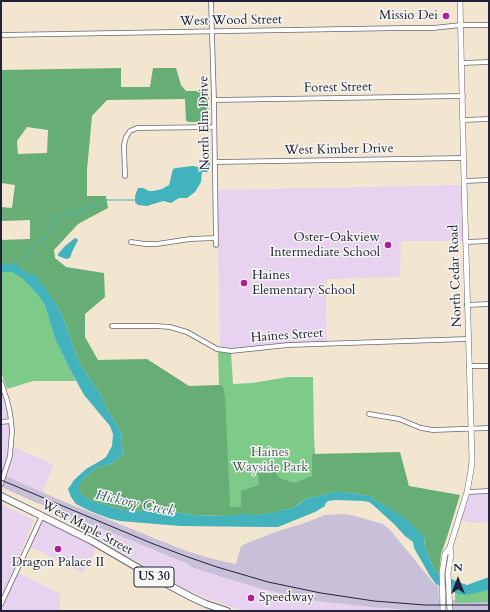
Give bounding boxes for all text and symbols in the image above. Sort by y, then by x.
place label: Missio Dei [379,8,438,24]
marker: Missio Dei [441,11,451,21]
street label: West Wood Street [180,12,282,30]
street label: North Elm Drive [196,75,214,171]
street label: Forest Street [304,80,372,96]
street label: West Kimber Drive [284,141,394,159]
street label: North Cedar Road [446,224,466,328]
place label: Oster-Oakview Intermediate School [270,230,380,261]
marker: Oster-Oakview Intermediate School [383,240,393,250]
place label: Haines Elementary School [252,268,355,299]
marker: Haines Elementary School [239,278,249,288]
street label: Haines Street [250,326,324,346]
park label: Haines Wayside Park [232,445,308,476]
water label: Hickory Creek [94,487,176,521]
street label: West Maple Street [39,497,135,559]
marker: Dragon Palace II [53,544,63,554]
place label: Dragon Palace II [12,555,104,571]
north arrow [438,560,478,600]
text: N [453,560,463,575]
road number: US 30 [134,567,174,587]
place label: Speedway [259,590,314,606]
marker: Speedway [246,593,256,603]

